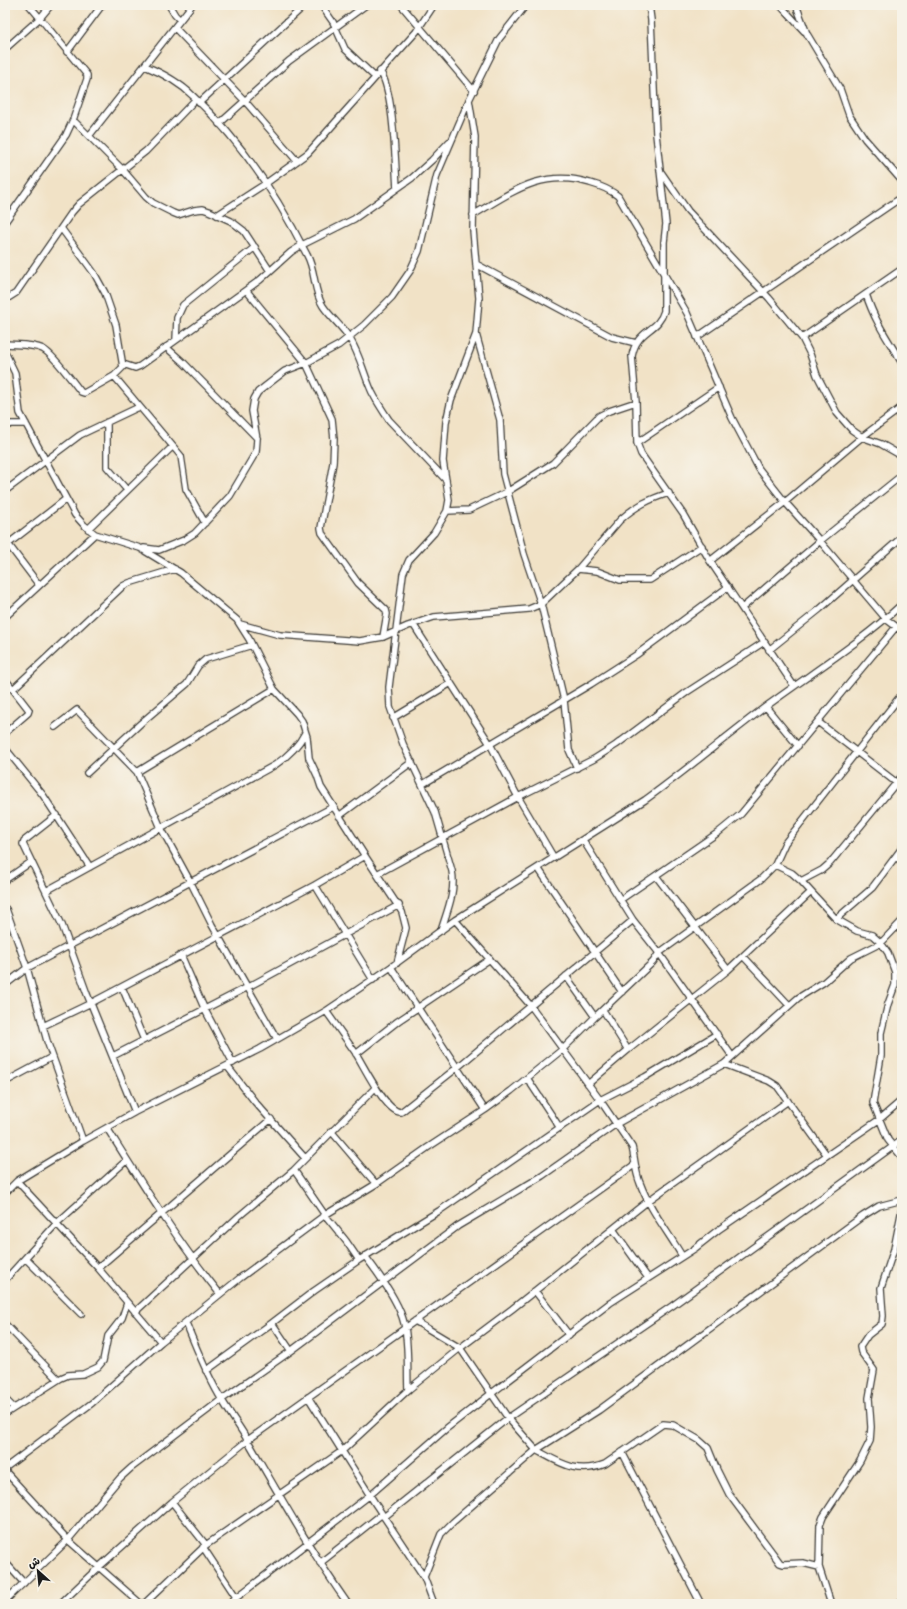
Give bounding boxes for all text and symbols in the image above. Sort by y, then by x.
north arrow [18,1551,58,1591]
text: ش [25,1553,42,1571]

